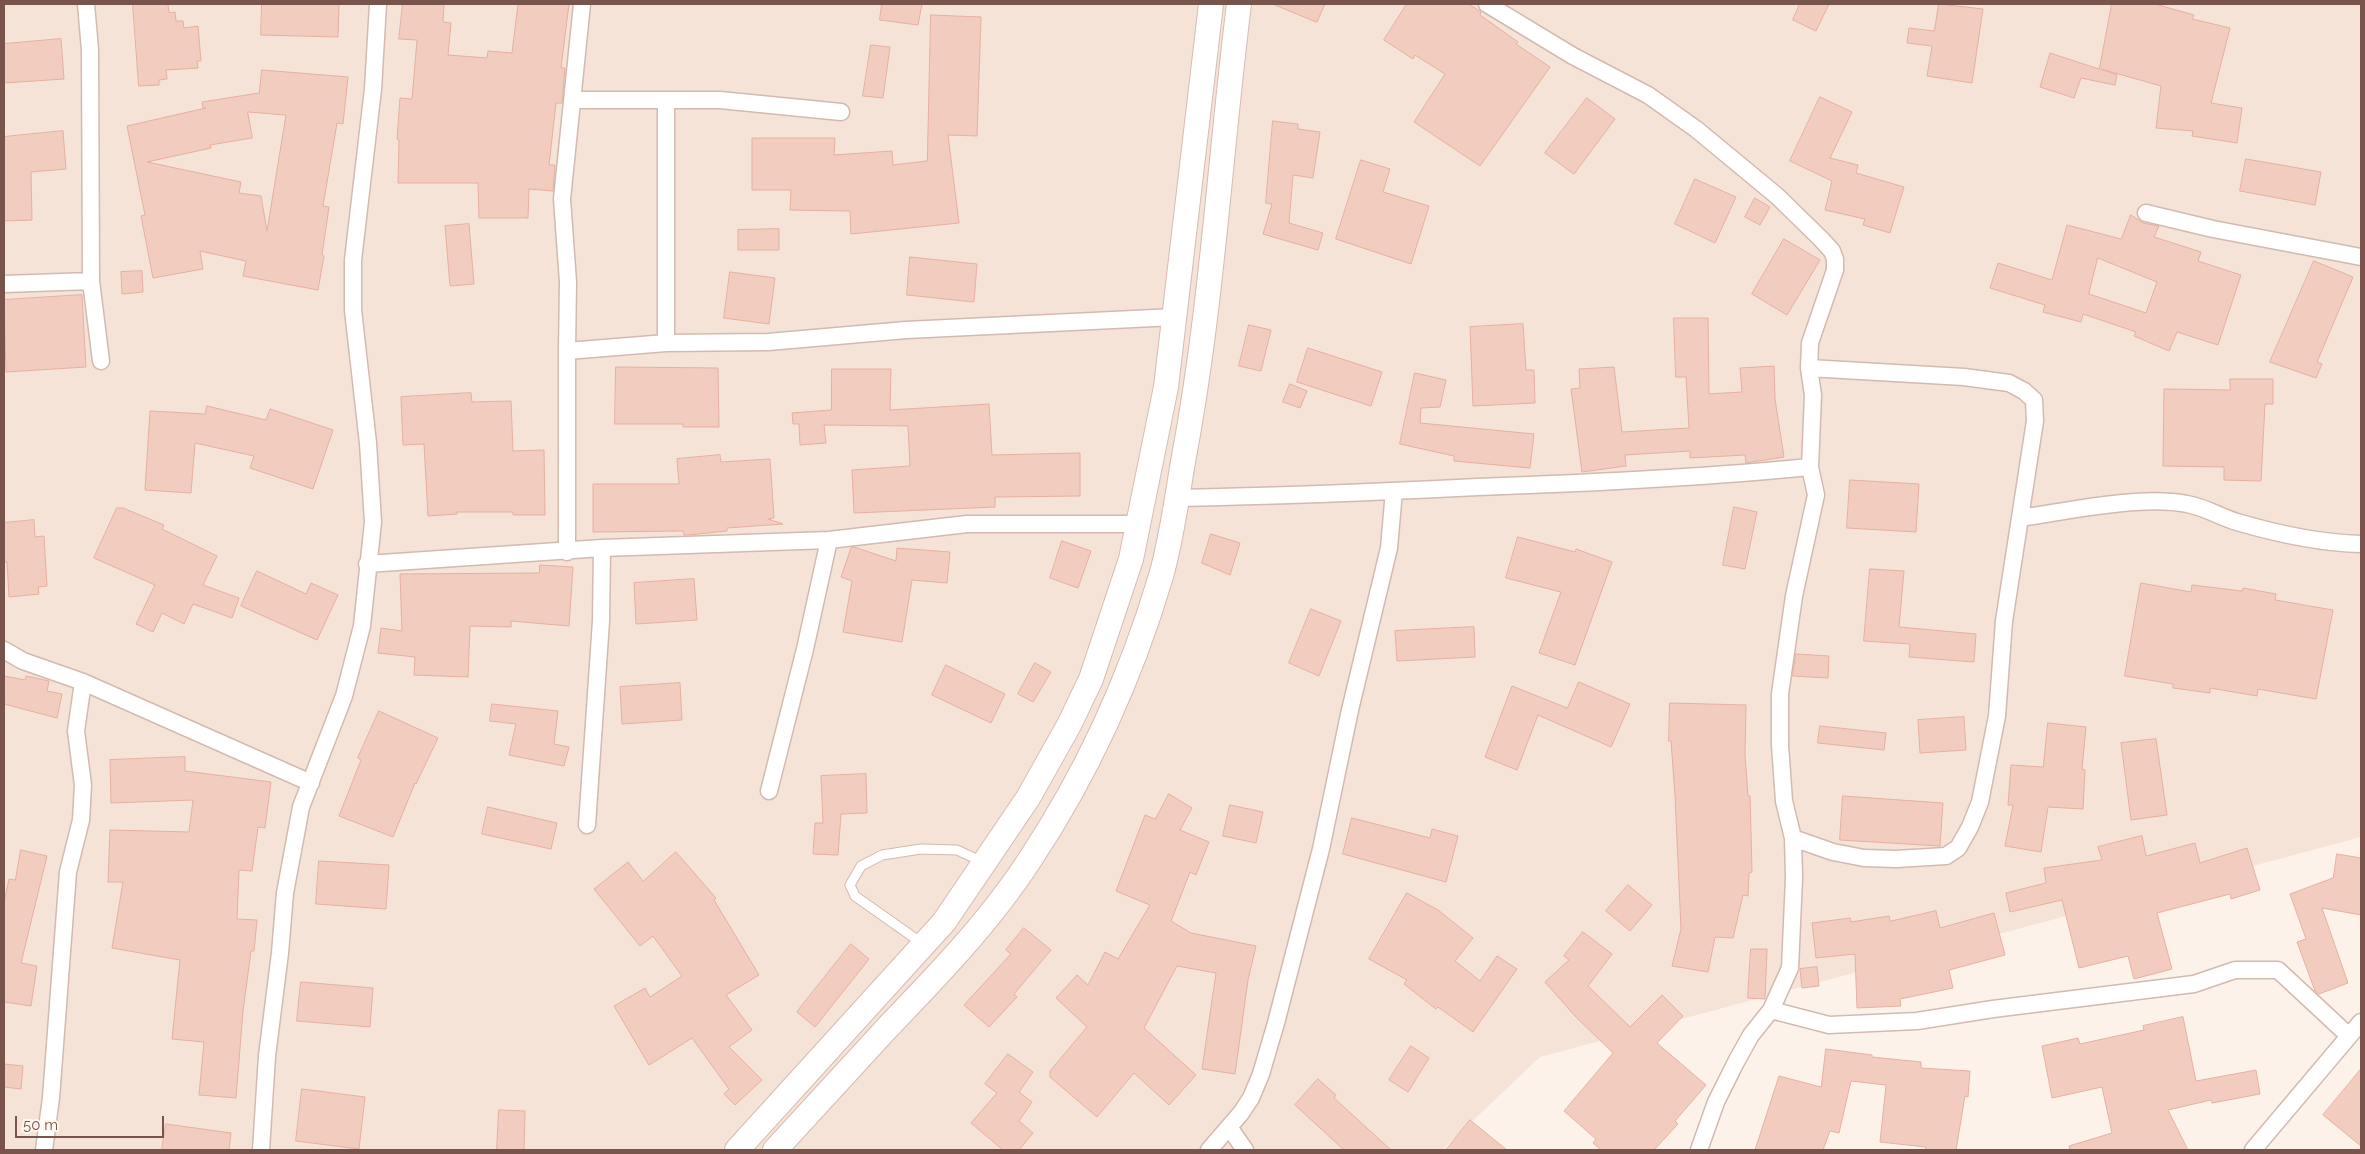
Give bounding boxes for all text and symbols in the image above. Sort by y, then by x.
scale bar [18,1106,166,1138]
text: 50 m [23,1116,58,1134]

